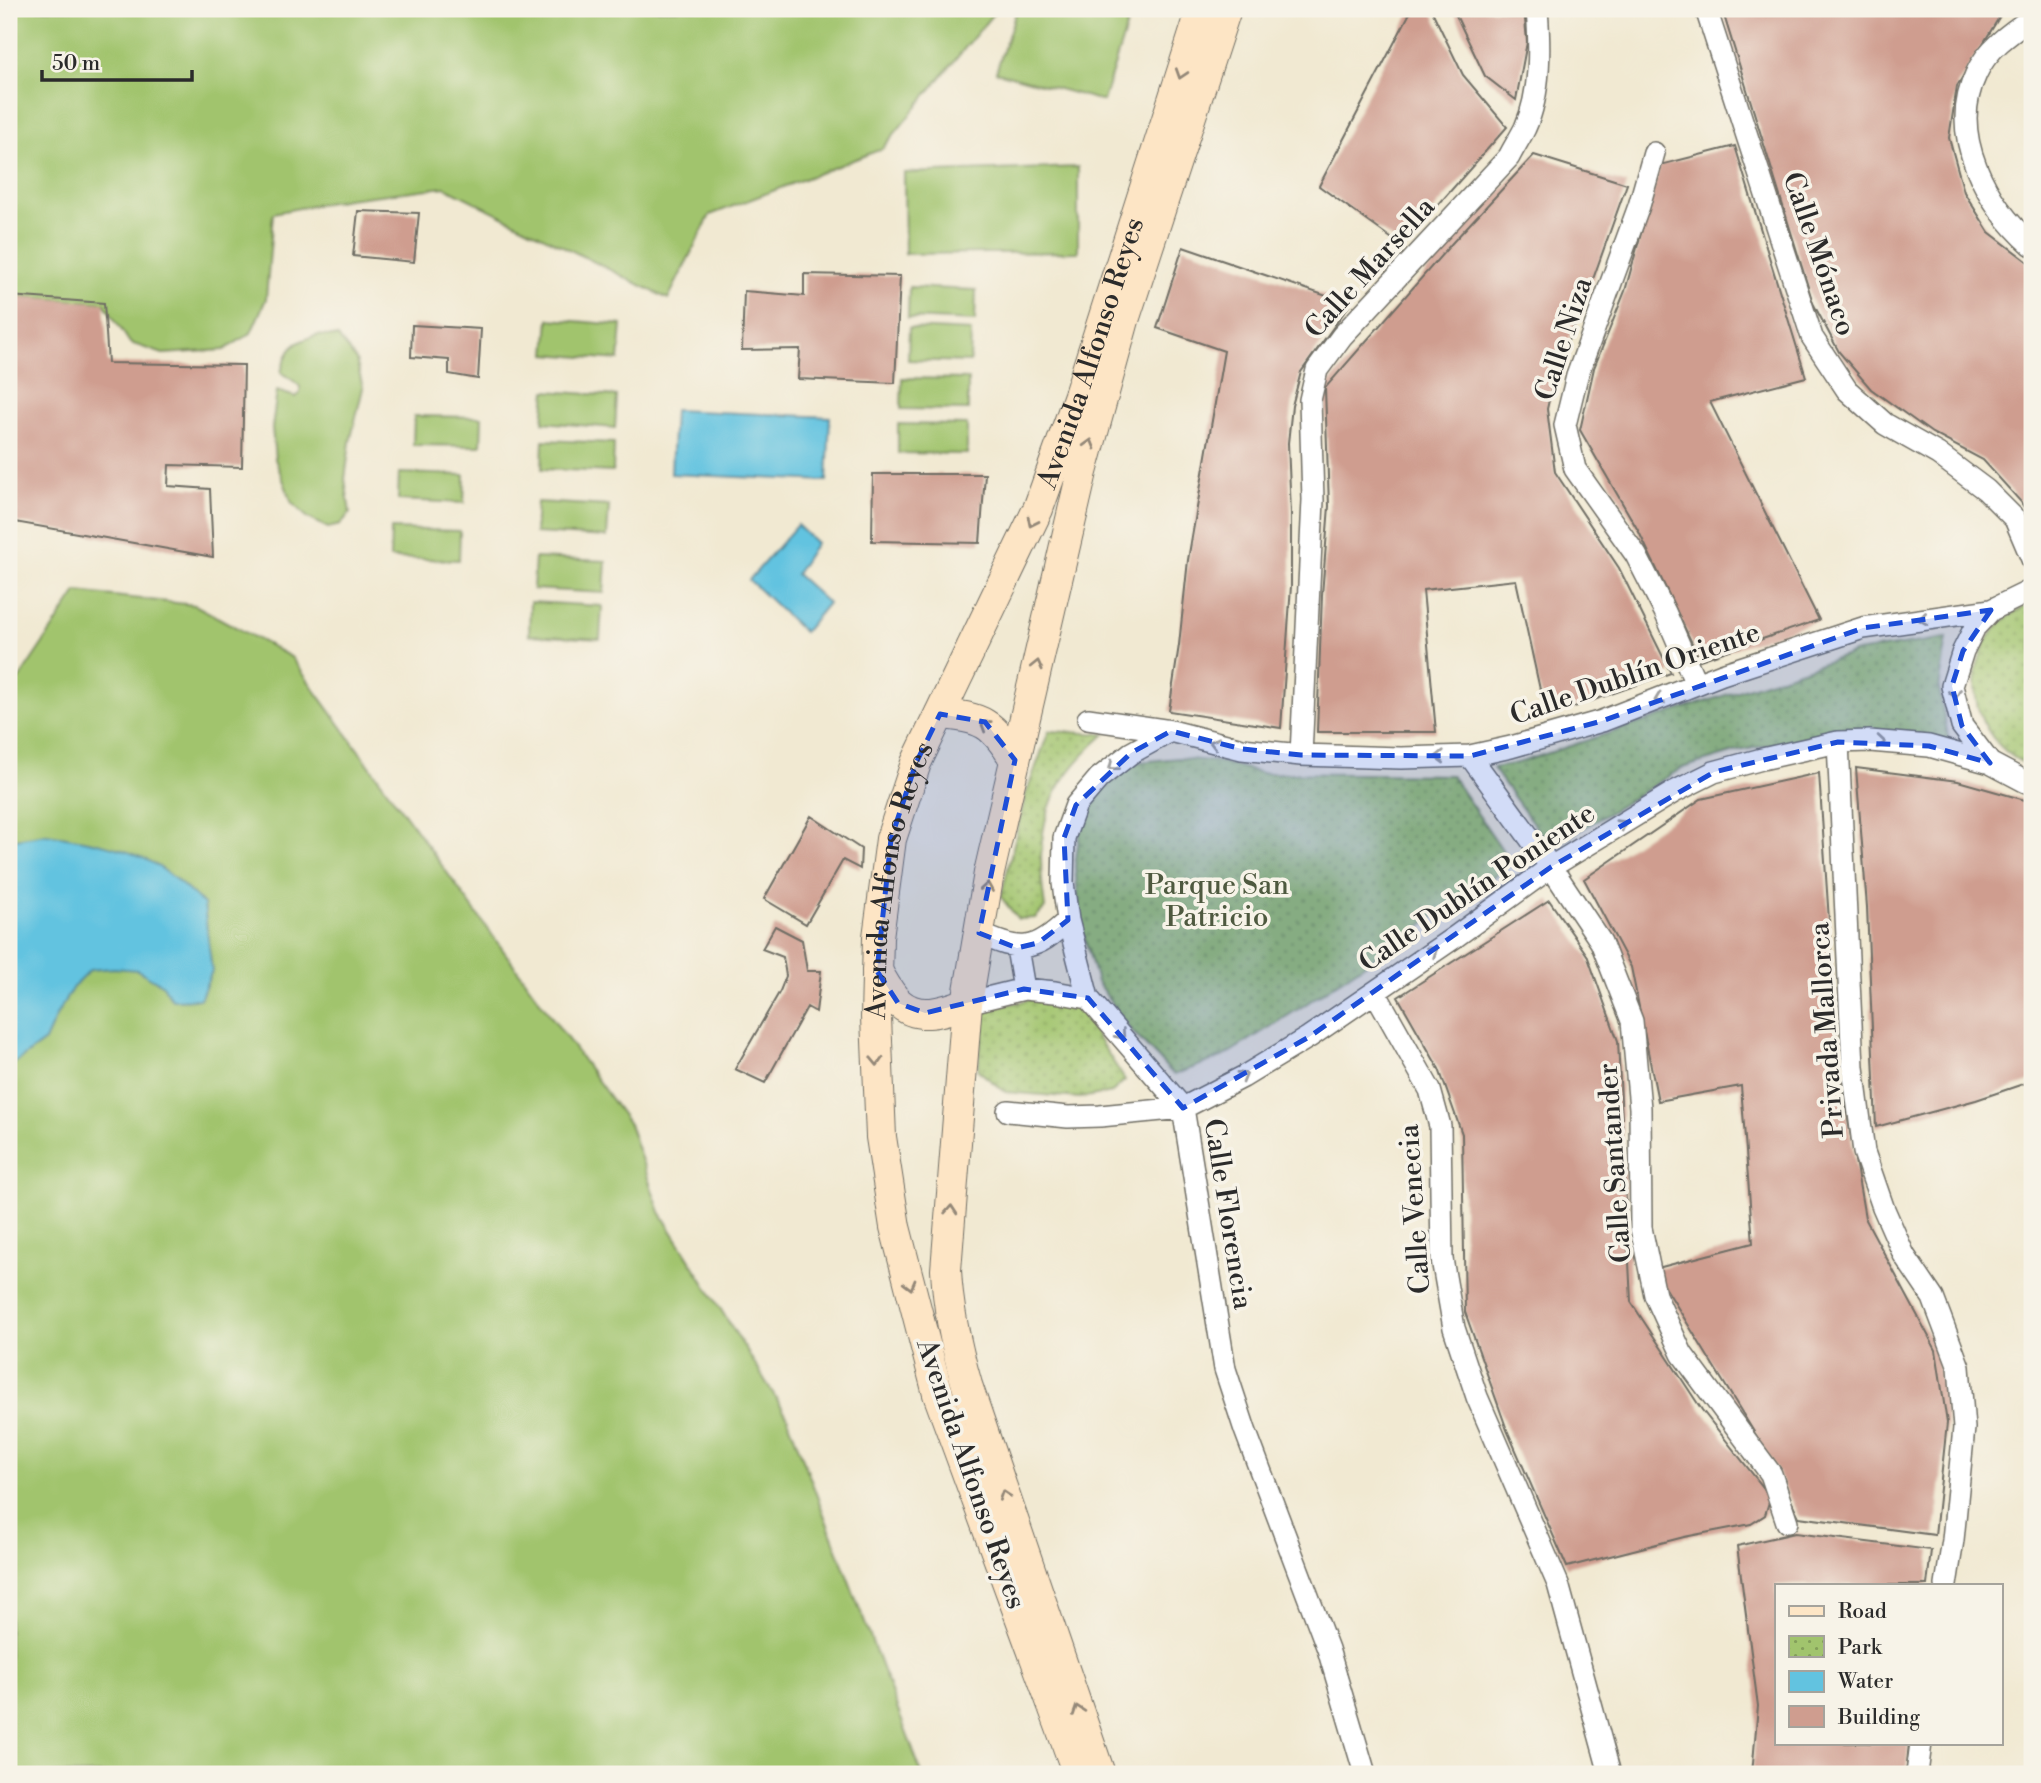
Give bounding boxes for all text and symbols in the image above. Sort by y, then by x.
scale bar [42,38,192,82]
text: 50 m [52,51,100,77]
one-way arrow [1175,68,1190,80]
street label: Calle Mónaco [1775,167,1863,341]
street label: Calle Marsella [1297,190,1443,346]
street label: Avenida Alfonso Reyes [1029,213,1152,494]
street label: Calle Niza [1528,272,1601,405]
one-way arrow [1082,438,1096,450]
one-way arrow [1027,515,1041,527]
one-way arrow [1917,611,1929,626]
street label: Calle Dublín Oriente [1505,615,1765,733]
one-way arrow [1029,659,1043,671]
one-way arrow [1947,689,1962,700]
one-way arrow [1654,690,1666,704]
one-way arrow [980,720,993,733]
one-way arrow [1876,734,1887,749]
street label: Avenida Alfonso Reyes [858,735,941,1021]
one-way arrow [1208,737,1220,751]
one-way arrow [1435,749,1446,764]
one-way arrow [1108,758,1121,771]
street label: Calle Dublín Poniente [1352,796,1602,980]
one-way arrow [1614,819,1627,832]
park label: Parque San Patricio [1145,868,1289,935]
one-way arrow [979,881,994,893]
street label: Privada Mallorca [1802,920,1852,1139]
one-way arrow [1426,946,1439,959]
one-way arrow [1112,1027,1125,1040]
one-way arrow [870,1056,885,1067]
street label: Calle Santander [1591,1062,1639,1264]
one-way arrow [1236,1071,1249,1084]
street label: Calle Florencia [1196,1116,1260,1313]
street label: Calle Venecia [1392,1122,1438,1295]
one-way arrow [943,1204,958,1215]
one-way arrow [902,1279,916,1291]
street label: Avenida Alfonso Reyes [908,1333,1034,1614]
one-way arrow [998,1489,1012,1501]
legend [1775,1584,2002,1744]
text: Road [1838,1599,1887,1625]
text: Park [1838,1635,1883,1661]
text: Water [1837,1669,1893,1695]
one-way arrow [1072,1704,1086,1716]
text: Building [1837,1705,1920,1731]

